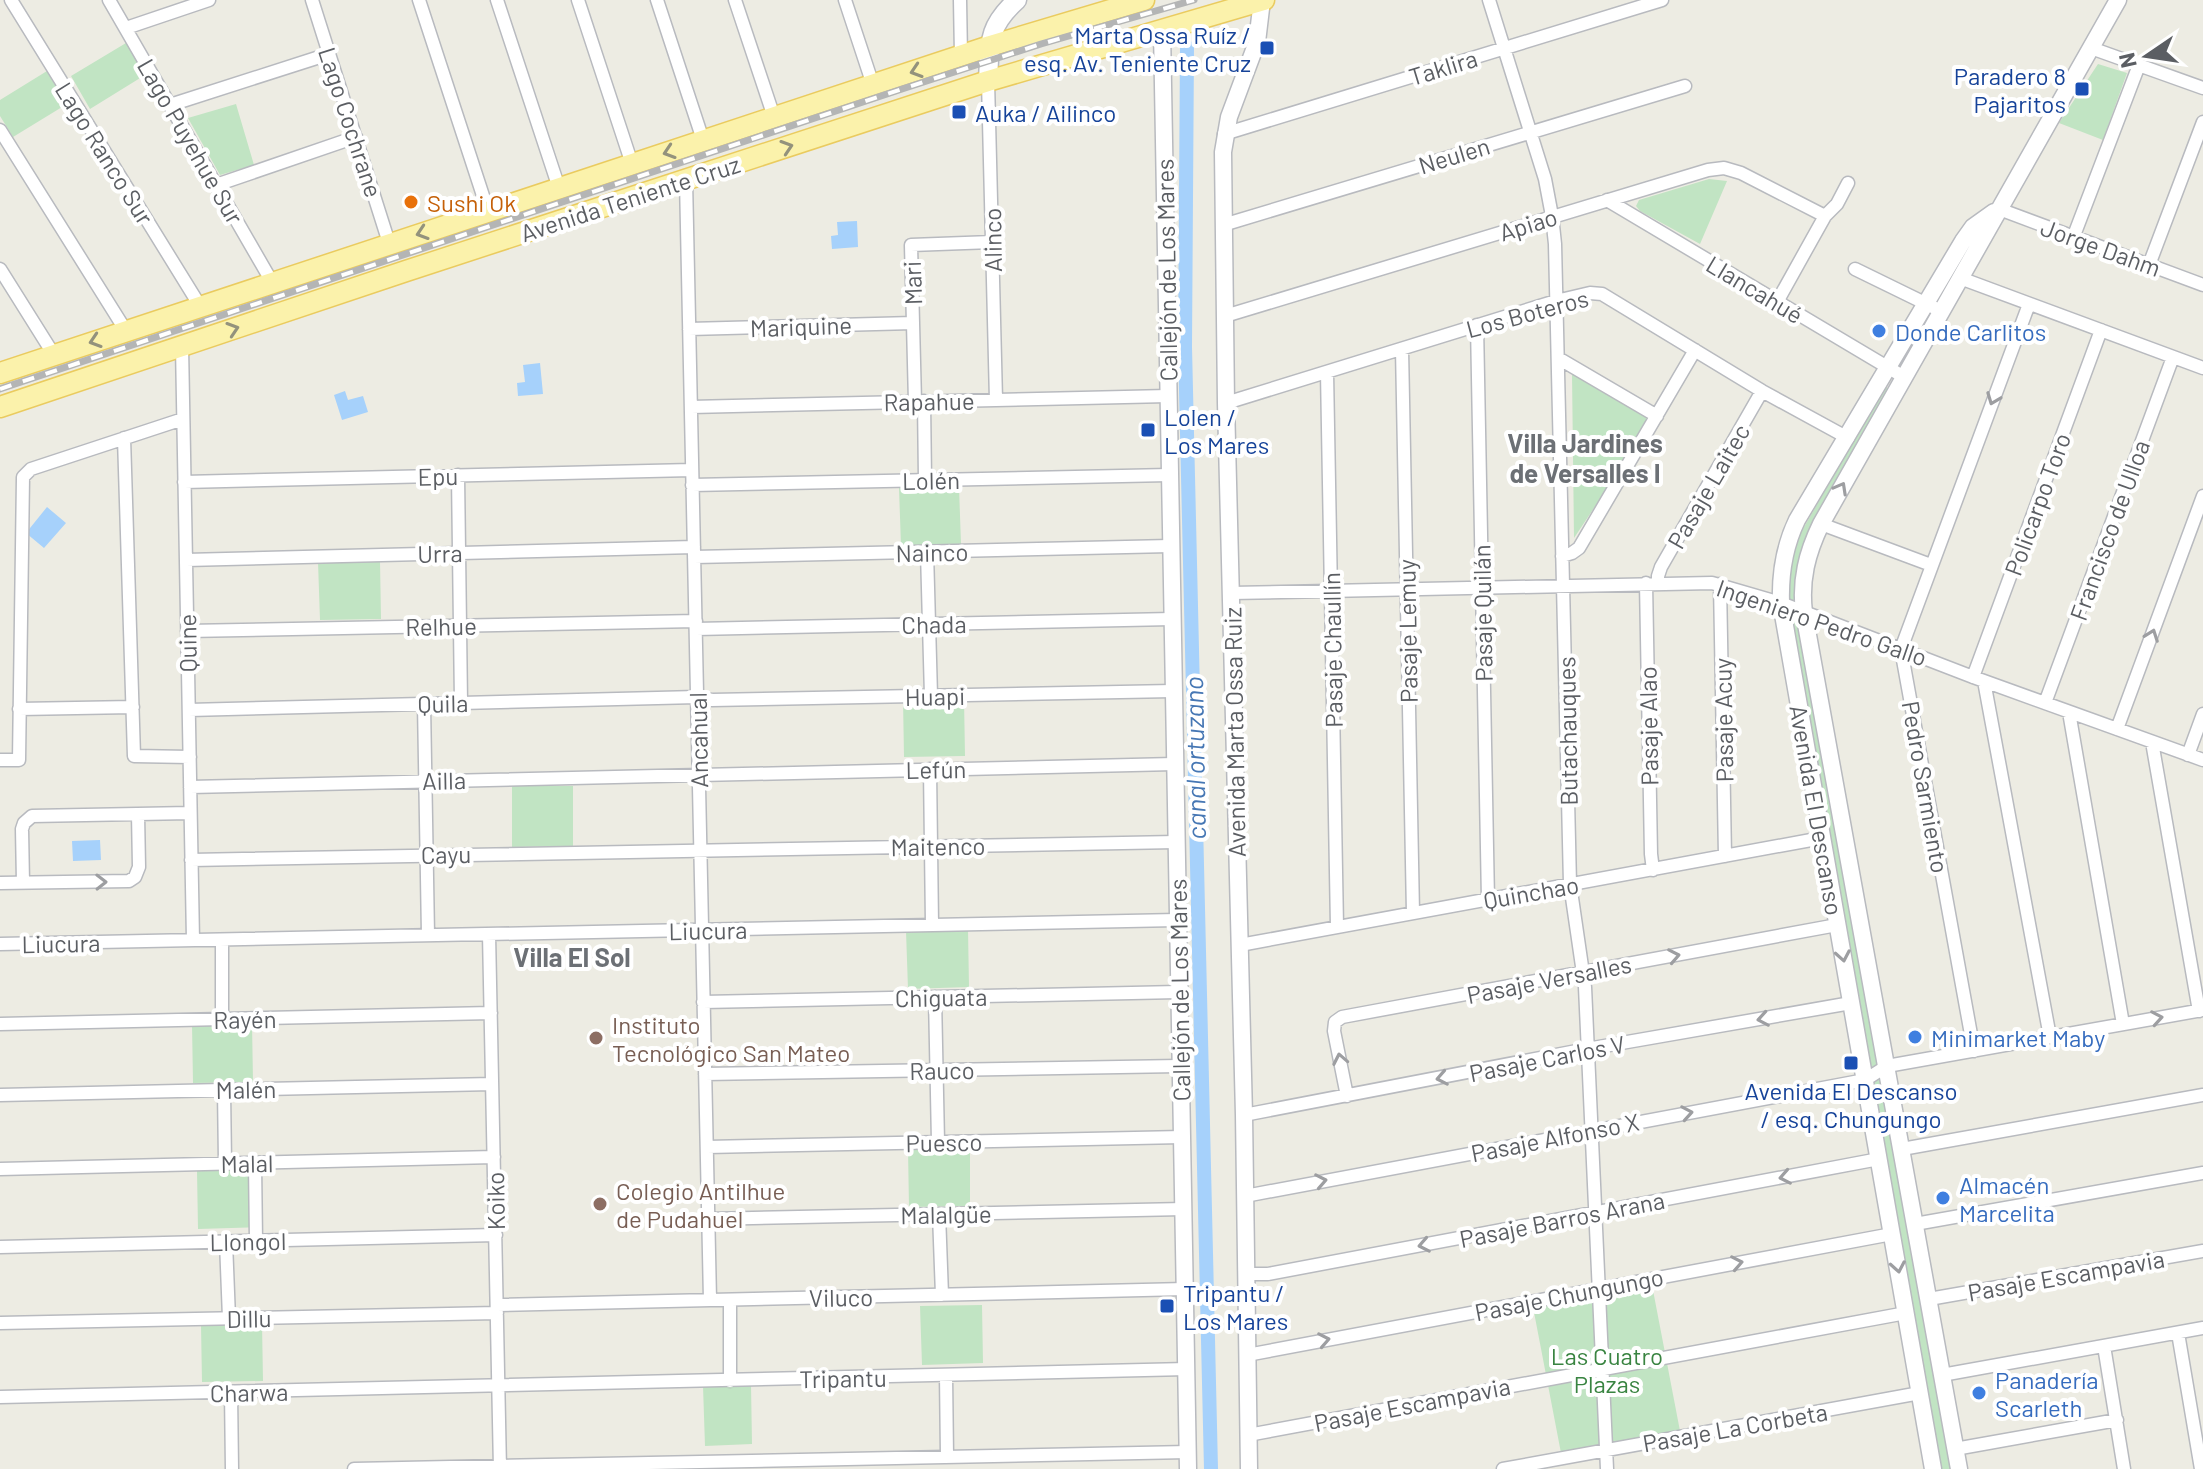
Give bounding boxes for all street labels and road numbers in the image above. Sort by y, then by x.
street label: Lago Cochrane [313,43,389,201]
street label: Taklira [1405,43,1481,91]
street label: Lago Puyehue Sur [132,53,250,229]
street label: Lago Ranco Sur [50,77,160,230]
street label: Neulen [1415,130,1493,180]
street label: Avenida Teniente Cruz [516,149,744,247]
street label: Callejón de Los Mares [1150,158,1182,382]
street label: Apiao [1495,201,1561,247]
street label: Alinco [977,208,1007,272]
street label: Jorge Dahm [2037,212,2165,282]
street label: Llancahué [1701,249,1809,329]
street label: Mari [897,260,927,306]
street label: Los Boteros [1463,283,1591,343]
street label: Mariquine [749,310,853,342]
street label: Rapahue [883,386,975,416]
street label: Pasaje Laitec [1661,418,1755,554]
street label: Policarpo Toro [1998,429,2076,579]
street label: Francisco de Ulloa [2063,436,2155,624]
street label: Epu [417,461,459,491]
street label: Lolén [902,465,960,495]
street label: Nainco [895,537,969,567]
street label: Urra [417,538,463,568]
street label: Pasaje Quilán [1466,544,1498,682]
street label: Pasaje Lemuy [1391,559,1423,703]
street label: Pasaje Chaullín [1316,572,1348,728]
street label: Ingeniero Pedro Gallo [1713,572,1931,672]
street label: Avenida Marta Ossa Ruiz [1217,607,1251,857]
street label: Chada [901,609,967,639]
street label: Relhue [405,611,477,641]
street label: Quine [172,614,202,672]
street label: Butachauques [1551,656,1583,806]
street label: Pasaje Acuy [1707,658,1739,782]
street label: Pasaje Alao [1632,666,1664,786]
street label: Huapi [905,681,965,711]
street label: Quila [417,688,469,718]
street label: Ancahual [683,692,713,788]
street label: Pedro Sarmiento [1897,699,1955,875]
street label: Avenida El Descanso [1784,703,1850,917]
street label: Lefún [905,754,967,784]
street label: Ailla [422,765,466,795]
street label: Maitenco [890,831,986,861]
street label: Cayu [421,839,471,869]
street label: Quinchao [1481,869,1581,915]
street label: Callejón de Los Mares [1163,878,1195,1102]
street label: Liucura [668,915,748,945]
street label: Liucura [21,928,101,958]
street label: Pasaje Versalles [1464,949,1634,1009]
street label: Chiguata [895,982,987,1012]
street label: Rayén [213,1004,277,1034]
street label: Pasaje Carlos V [1467,1029,1627,1087]
street label: Rauco [909,1055,975,1085]
street label: Malén [215,1074,277,1104]
street label: Pasaje Alfonso X [1468,1106,1642,1168]
street label: Puesco [905,1127,983,1157]
street label: Malal [220,1148,274,1178]
street label: Koiko [480,1172,510,1230]
street label: Pasaje Barros Arana [1457,1185,1667,1253]
street label: Malalgüe [900,1199,992,1229]
street label: Llongol [209,1226,287,1256]
street label: Pasaje Escampavia [1965,1243,2167,1307]
street label: Pasaje Chungungo [1472,1261,1666,1327]
street label: Viluco [809,1282,873,1312]
street label: Dillu [226,1303,272,1333]
street label: Tripantu [799,1363,887,1393]
street label: Pasaje Escampavia [1311,1371,1513,1437]
street label: Charwa [210,1377,288,1407]
street label: Pasaje La Corbeta [1640,1396,1830,1458]

